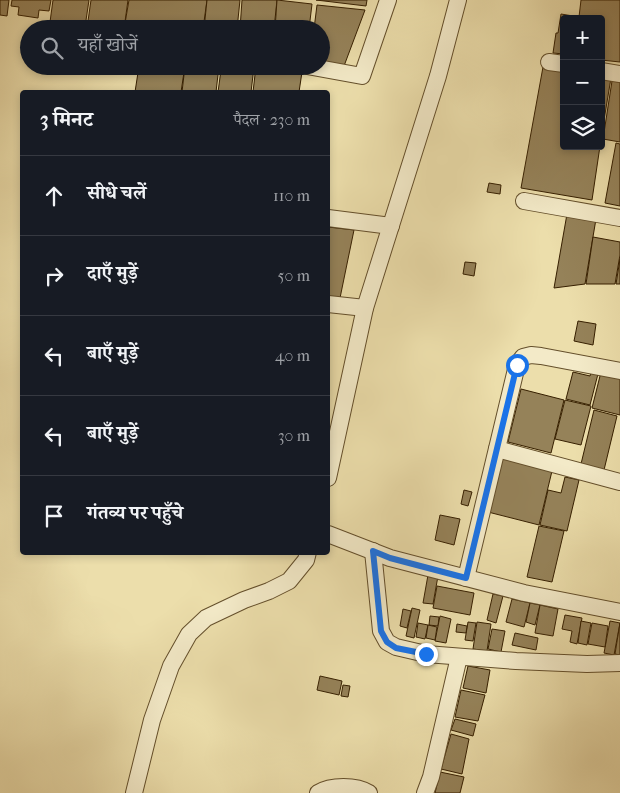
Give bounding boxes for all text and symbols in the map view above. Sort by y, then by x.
map controls [560,15,605,150]
button: + [560,15,605,60]
search box [20,20,330,75]
icon: search [38,34,66,62]
text: यहाँ खोजें [78,34,138,56]
button: − [560,60,605,105]
button: layers [560,105,605,150]
text: 3 मिनट [40,107,93,131]
text: पैदल · 230 m [233,110,310,129]
icon: ahead [40,182,68,210]
text: सीधे चलें [87,182,146,204]
text: 110 m [273,186,310,205]
icon: right [40,262,68,290]
text: दाएँ मुड़ें [87,262,138,284]
text: 50 m [278,266,310,285]
icon: left [40,342,68,370]
text: बाएँ मुड़ें [87,342,138,364]
text: 40 m [275,346,310,365]
route start [506,354,529,377]
icon: left [40,422,68,450]
text: बाएँ मुड़ें [87,422,138,444]
text: 30 m [278,426,310,445]
icon: arrive [40,502,68,530]
text: गंतव्य पर पहुँचे [87,502,183,524]
route end [415,643,438,666]

